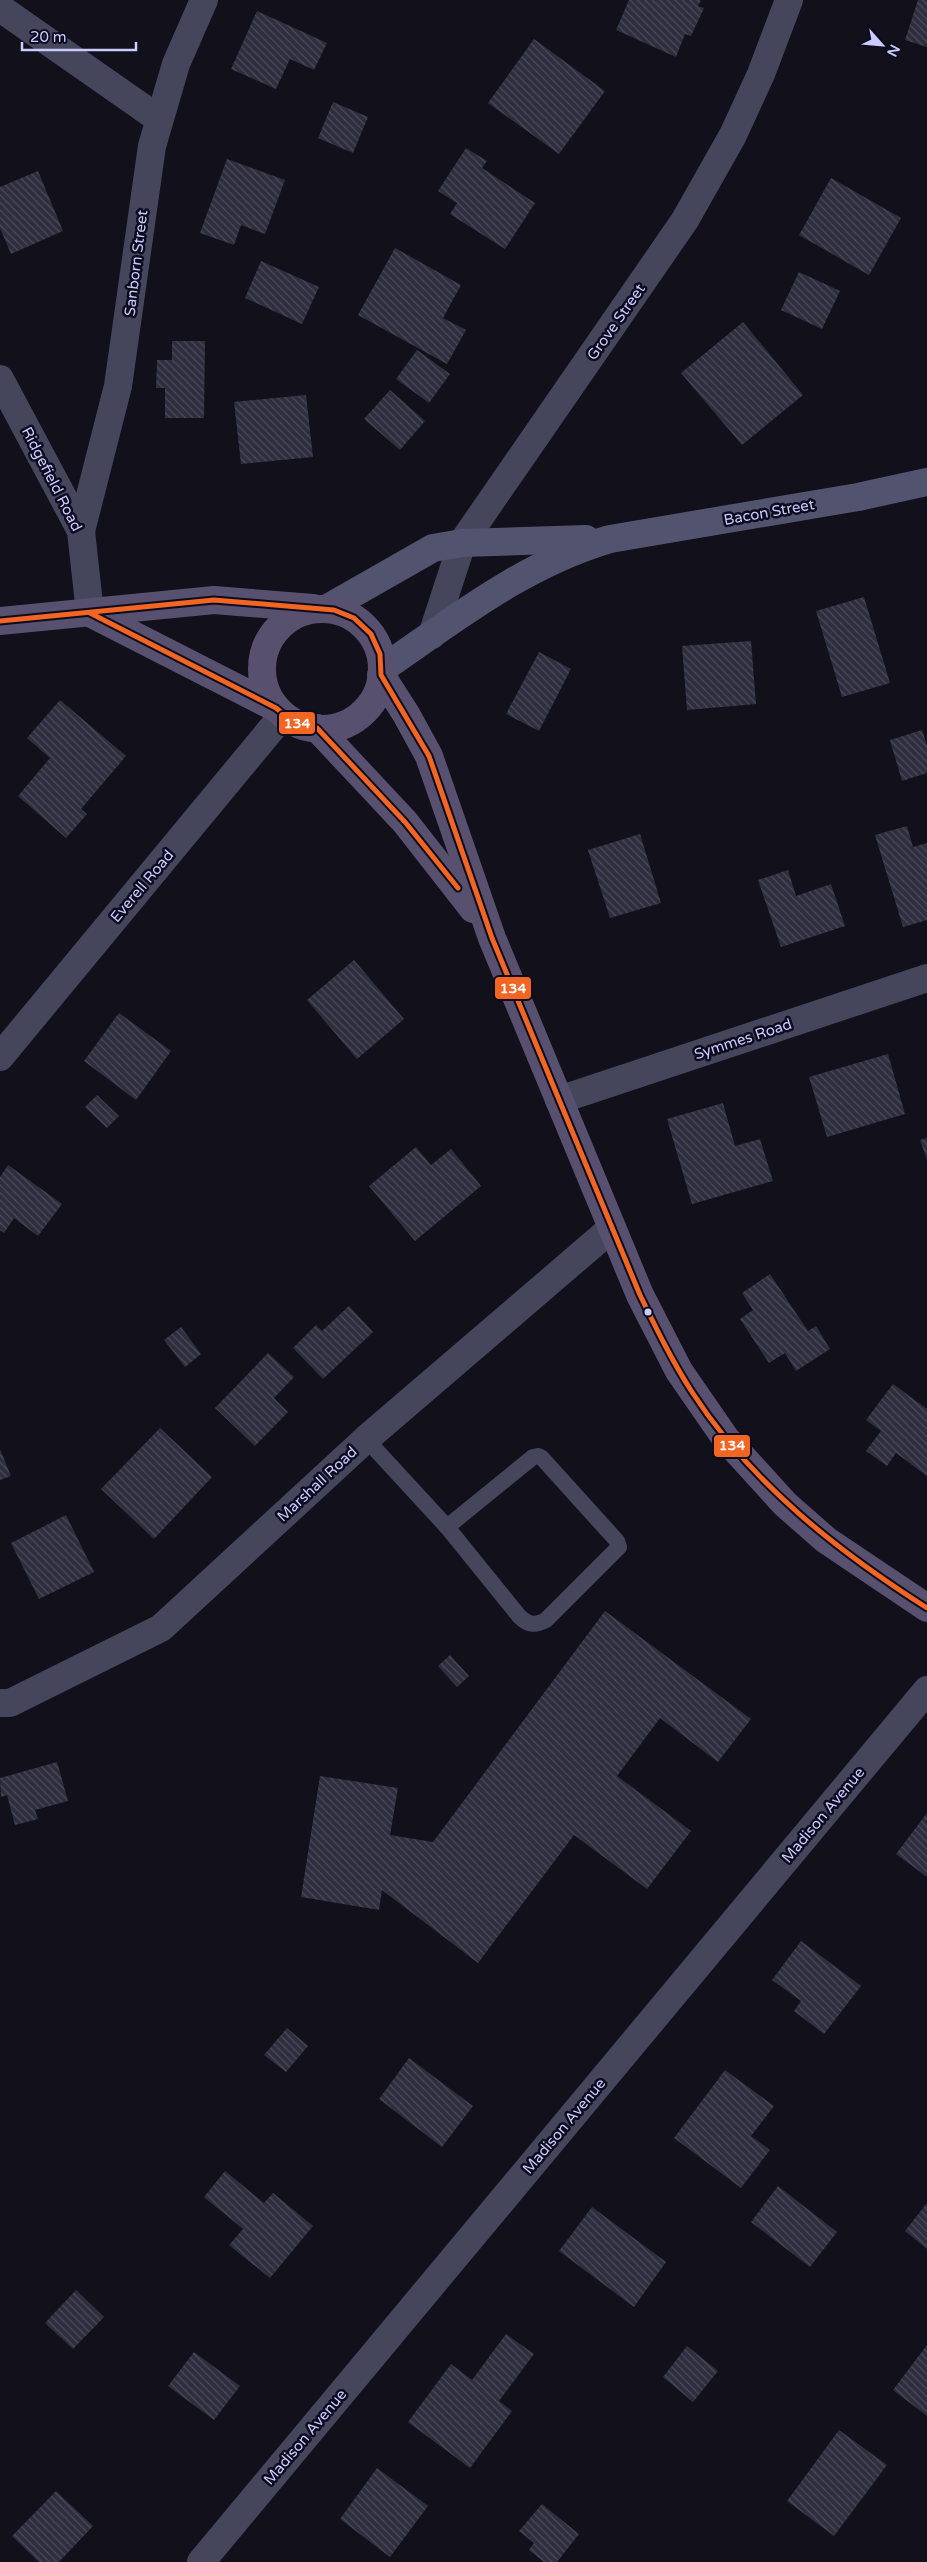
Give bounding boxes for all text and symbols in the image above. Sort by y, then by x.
scale bar [22,20,136,52]
north arrow [857,20,907,70]
text: 20 m [30,28,67,46]
text: N [883,42,903,60]
street label: Sanborn Street [121,209,151,317]
street label: Grove Street [583,280,649,364]
street label: Ridgefield Road [18,424,86,534]
street label: Bacon Street [722,495,816,529]
line badge: 134 [278,711,316,735]
text: 134 [284,715,310,732]
street label: Everell Road [107,846,177,926]
line badge: 134 [494,976,532,1000]
text: 134 [500,980,526,997]
street label: Symmes Road [692,1015,794,1063]
unlabelled marker [643,1307,653,1317]
line badge: 134 [713,1434,751,1458]
text: 134 [719,1437,745,1454]
street label: Marshall Road [273,1442,361,1526]
street label: Madison Avenue [778,1764,868,1866]
street label: Madison Avenue [519,2075,609,2177]
street label: Madison Avenue [260,2386,350,2488]

